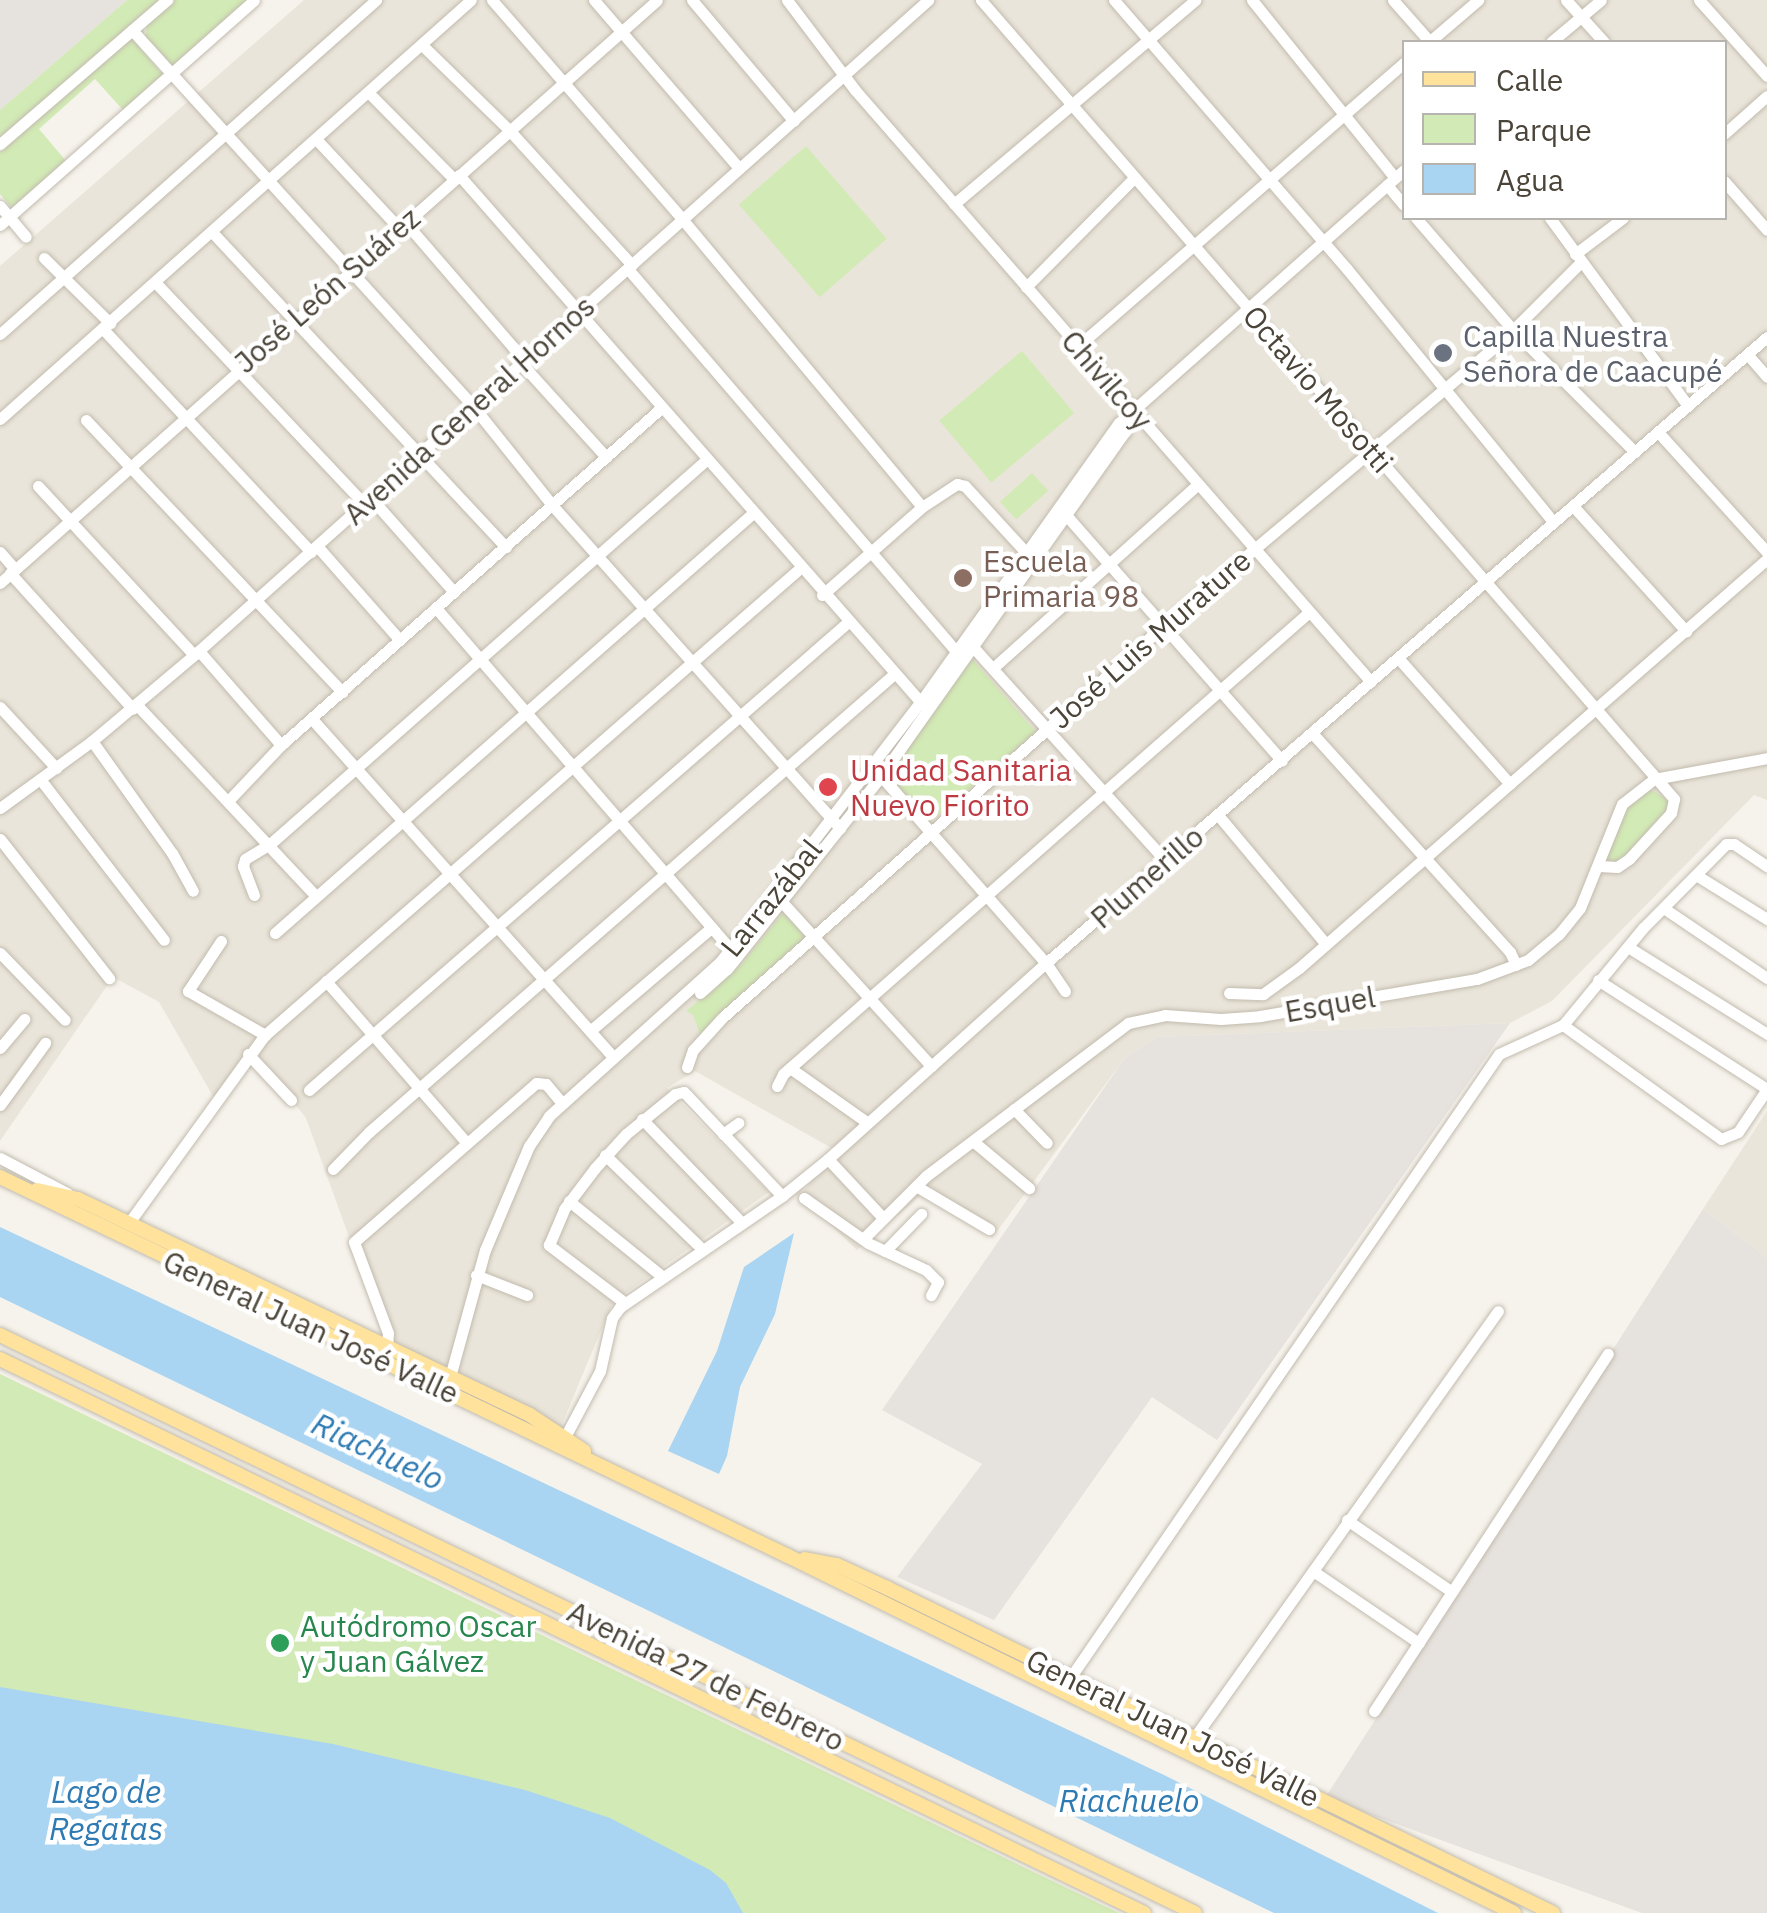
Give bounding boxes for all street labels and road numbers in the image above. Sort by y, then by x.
street label: José León Suárez [227,200,427,380]
street label: Avenida General Hornos [336,288,602,532]
street label: Octavio Mosotti [1236,298,1400,480]
street label: Chivilcoy [1054,323,1160,437]
street label: José Luis Murature [1042,542,1258,736]
street label: Plumerillo [1083,818,1211,936]
street label: Larrazábal [713,832,829,964]
street label: Esquel [1282,978,1378,1030]
street label: General Juan José Valle [158,1243,464,1411]
street label: Avenida 27 de Febrero [562,1593,850,1759]
street label: General Juan José Valle [1021,1641,1325,1815]

